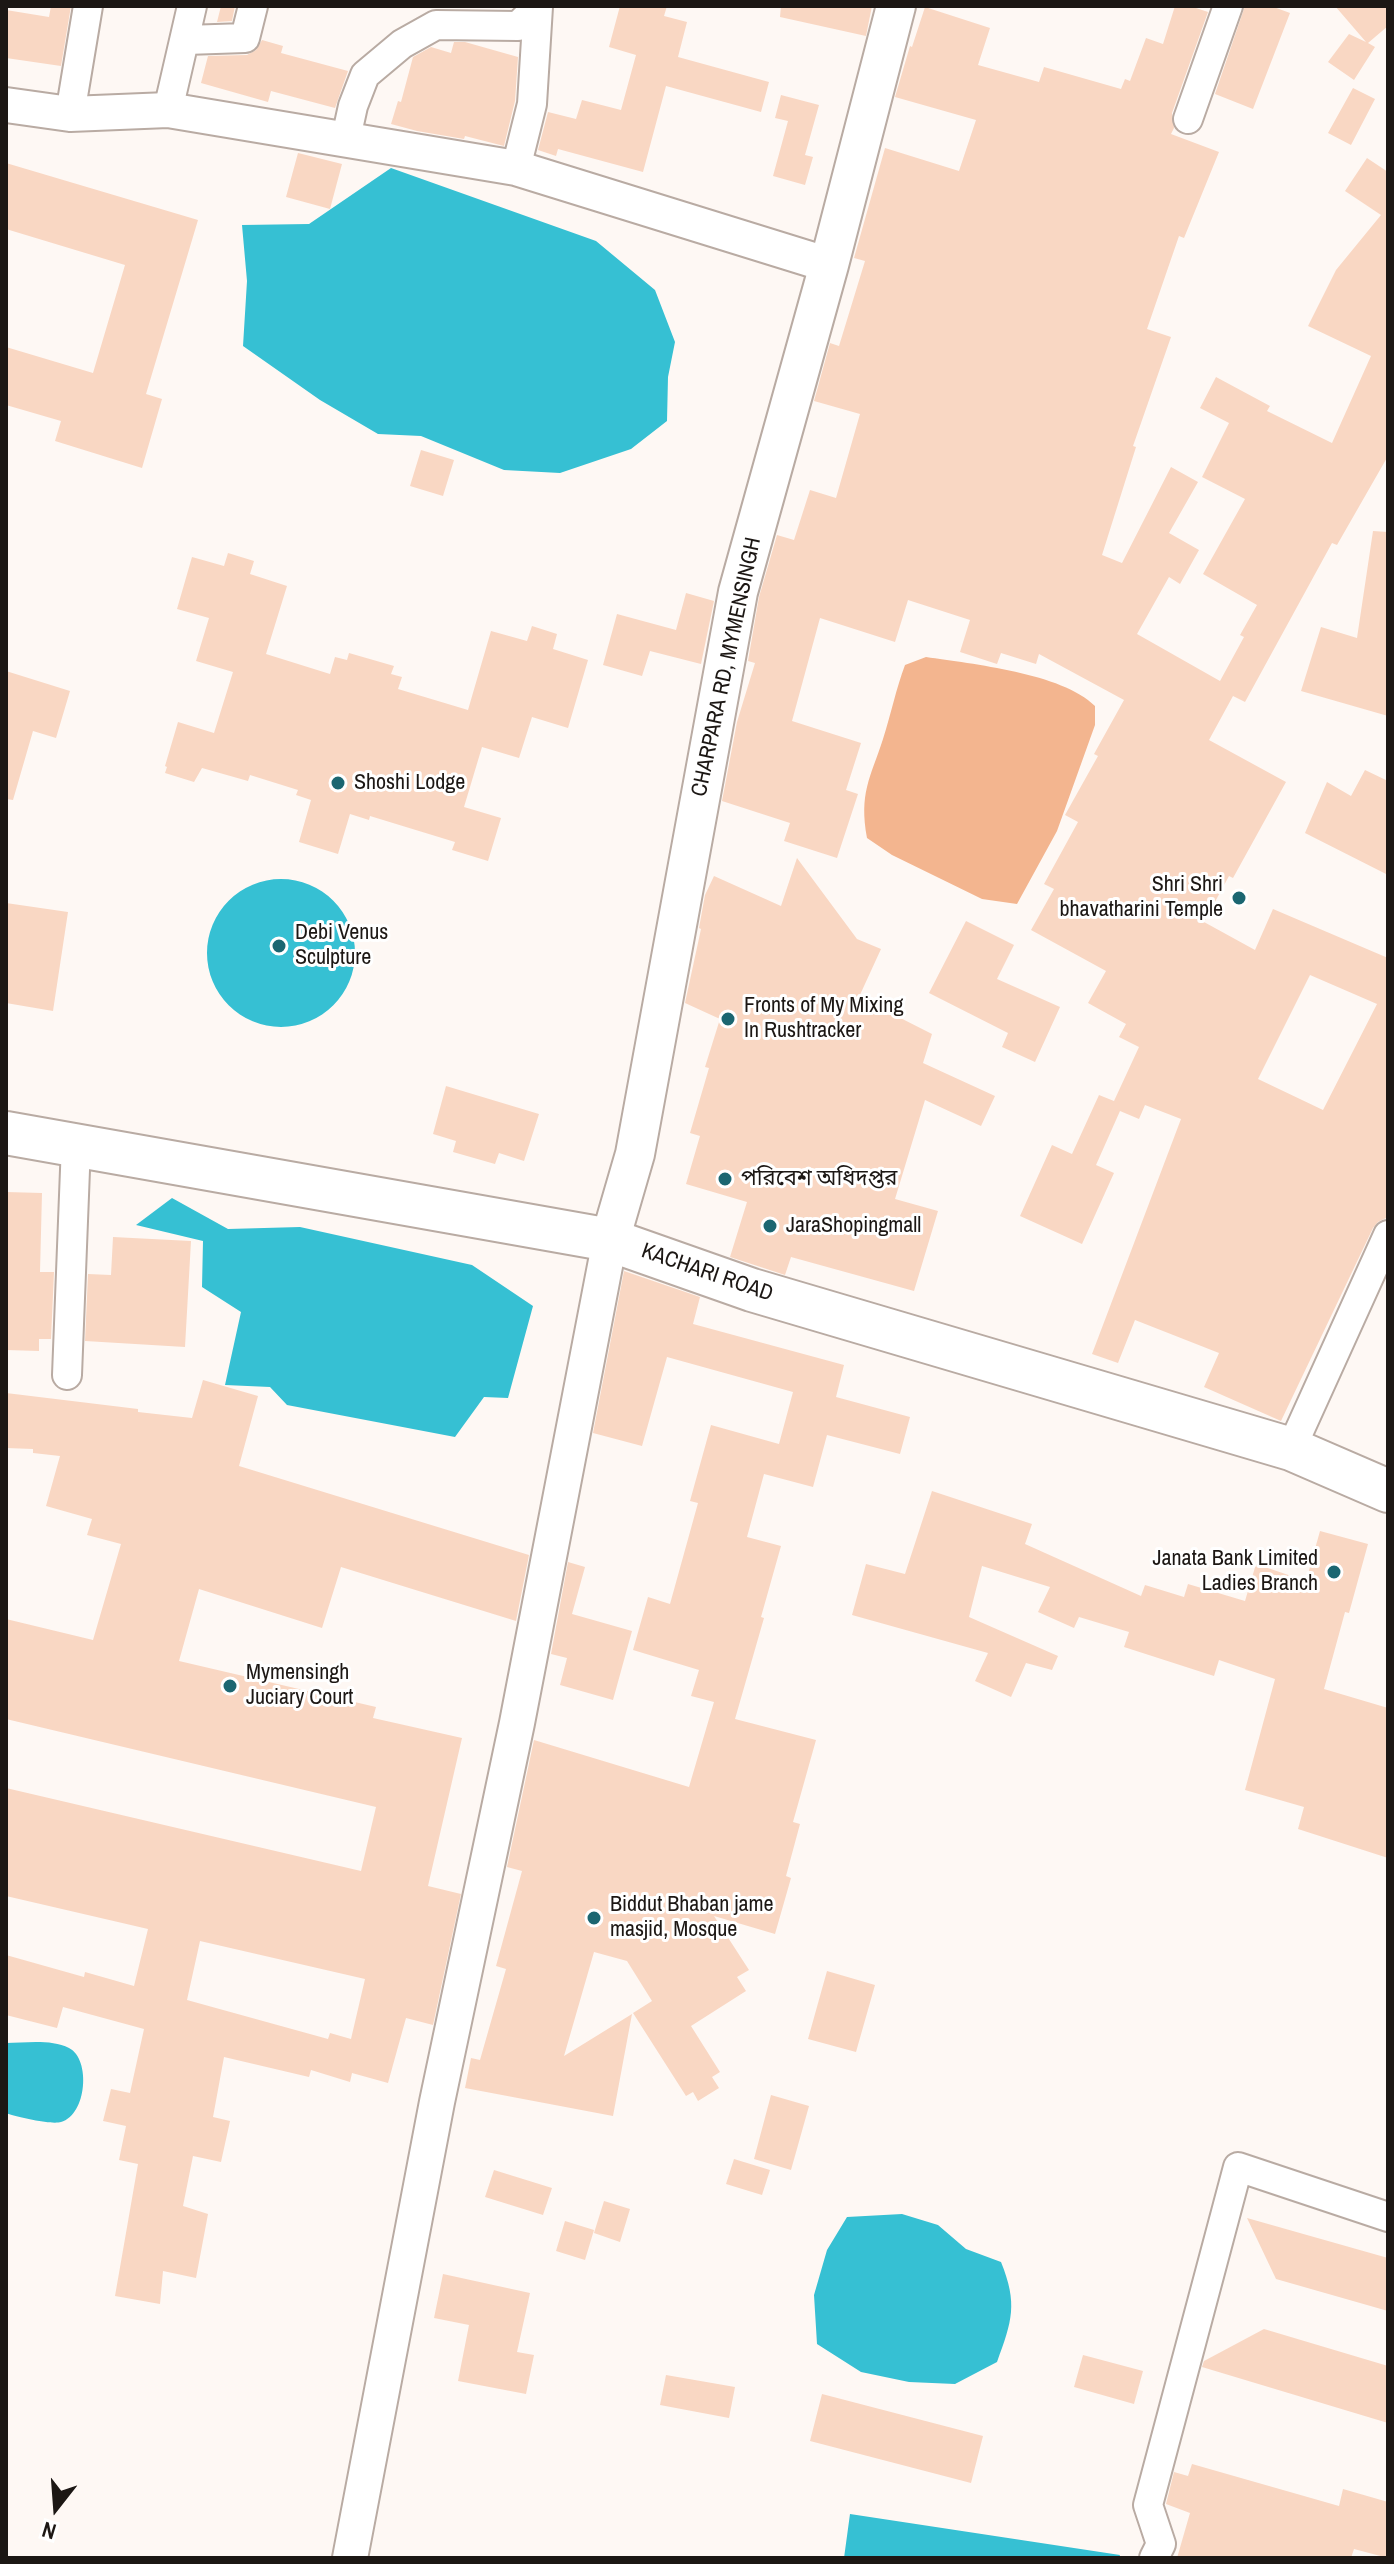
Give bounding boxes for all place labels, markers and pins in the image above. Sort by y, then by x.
place label: Shoshi Lodge [354,770,465,796]
marker: Shoshi Lodge [329,774,347,792]
place label: Shri Shri bhavatharini Temple [1060,872,1223,924]
marker: Shri Shri bhavatharini Temple [1230,889,1248,907]
place label: Debi Venus Sculpture [295,920,388,972]
marker: Debi Venus Sculpture [270,937,288,955]
place label: Fronts of My Mixing In Rushtracker [744,993,903,1044]
marker: Fronts of My Mixing In Rushtracker [719,1010,737,1028]
place label: পরিবেশ অধিদপ্তর [741,1166,897,1192]
marker: পরিবেশ অধিদপ্তর [716,1170,734,1188]
place label: JaraShopingmall [786,1213,921,1239]
marker: JaraShopingmall [761,1217,779,1235]
place label: Janata Bank Limited Ladies Branch [1153,1546,1318,1598]
marker: Janata Bank Limited Ladies Branch [1325,1563,1343,1581]
place label: Mymensingh Juciary Court [246,1660,353,1712]
marker: Mymensingh Juciary Court [221,1677,239,1695]
place label: Biddut Bhaban jame masjid, Mosque [610,1892,773,1944]
marker: Biddut Bhaban jame masjid, Mosque [585,1909,603,1927]

